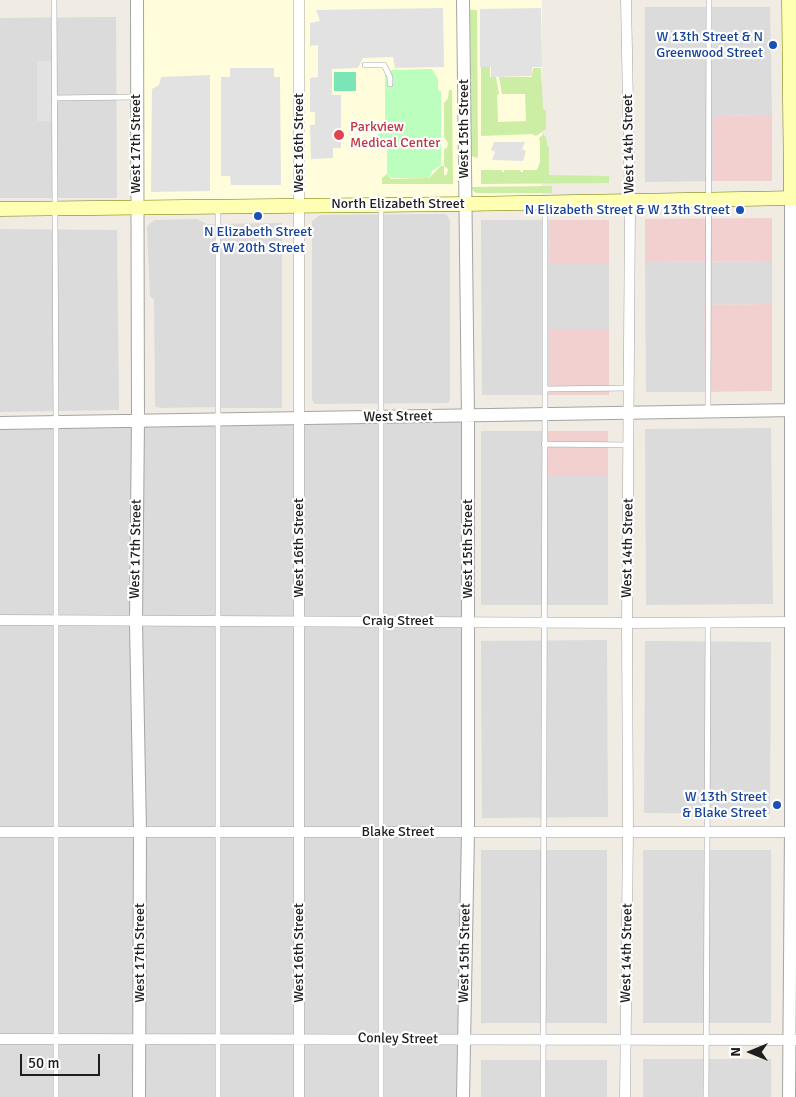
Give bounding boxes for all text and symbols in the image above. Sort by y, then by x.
place label: W 13th Street & N Greenwood Street [656,29,763,62]
marker: W 13th Street & N Greenwood Street [767,39,779,51]
street label: West 15th Street [456,79,472,179]
street label: West 16th Street [291,93,307,193]
street label: West 17th Street [128,94,144,194]
street label: West 14th Street [620,94,638,194]
place label: Parkview Medical Center [350,119,440,152]
marker: Parkview Medical Center [332,128,346,142]
street label: North Elizabeth Street [331,196,465,212]
place label: N Elizabeth Street & W 13th Street [525,202,730,218]
marker: N Elizabeth Street & W 13th Street [734,204,746,216]
marker: N Elizabeth Street & W 20th Street [252,210,264,222]
place label: N Elizabeth Street & W 20th Street [204,224,312,256]
street label: West Street [363,408,433,426]
street label: West 16th Street [291,498,307,598]
street label: West 14th Street [619,498,637,598]
street label: West 17th Street [127,499,145,599]
street label: West 15th Street [460,499,476,599]
street label: Craig Street [362,613,434,629]
place label: W 13th Street & Blake Street [682,789,767,822]
marker: W 13th Street & Blake Street [771,799,783,811]
street label: Blake Street [361,824,435,840]
street label: West 17th Street [132,903,148,1003]
street label: West 16th Street [291,903,307,1003]
street label: West 15th Street [456,903,474,1003]
street label: West 14th Street [618,903,636,1003]
north arrow [726,1027,776,1077]
street label: Conley Street [358,1030,438,1048]
scale bar [22,1044,102,1076]
text: N [727,1047,744,1057]
text: 50 m [28,1054,59,1072]

